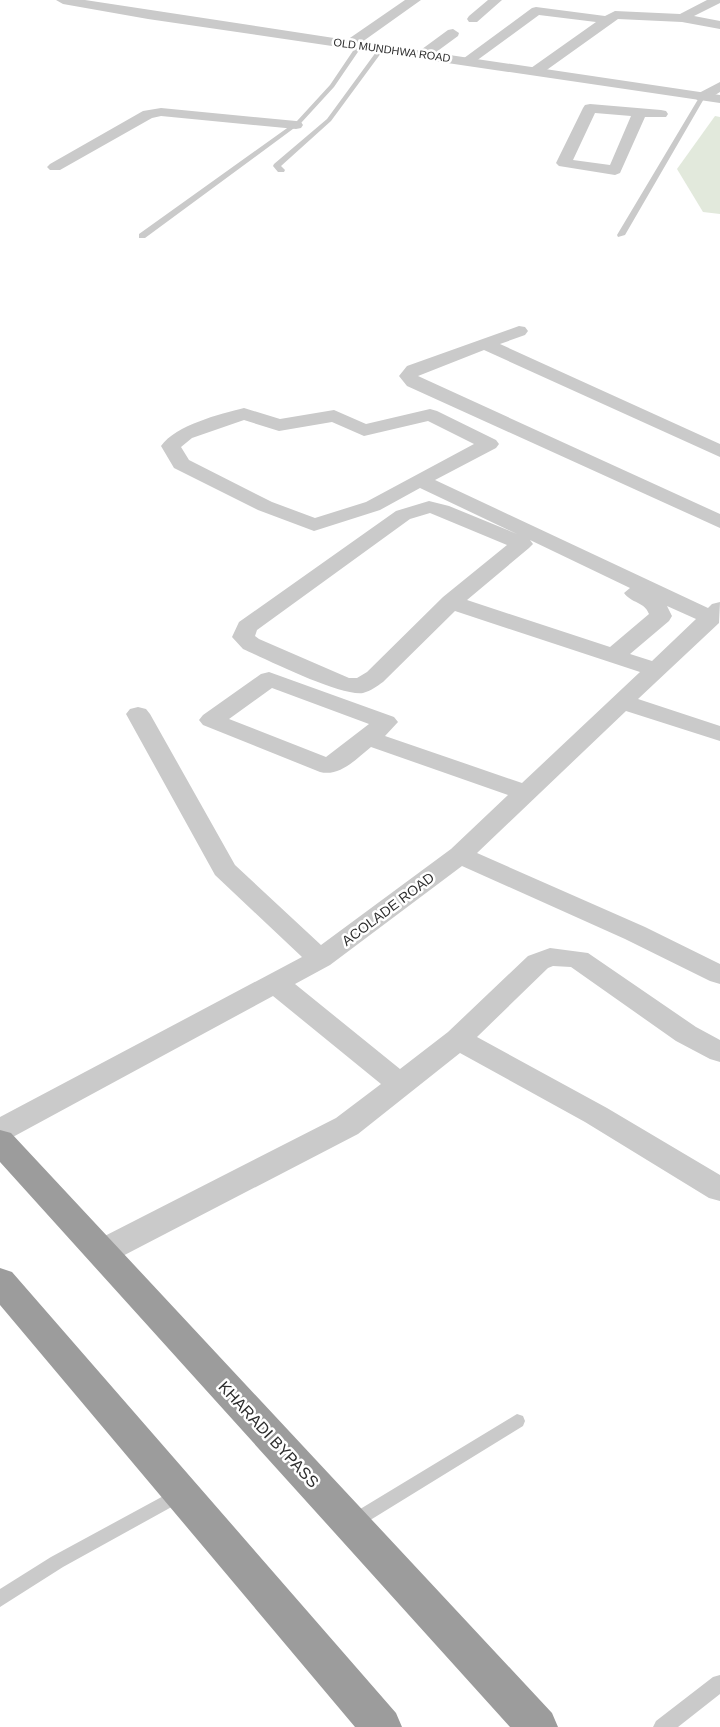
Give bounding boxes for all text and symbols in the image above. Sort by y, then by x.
street label: OLD MUNDHWA ROAD [333,36,451,64]
street label: ACOLADE ROAD [339,869,437,949]
street label: KHARADI BYPASS [215,1378,322,1491]

